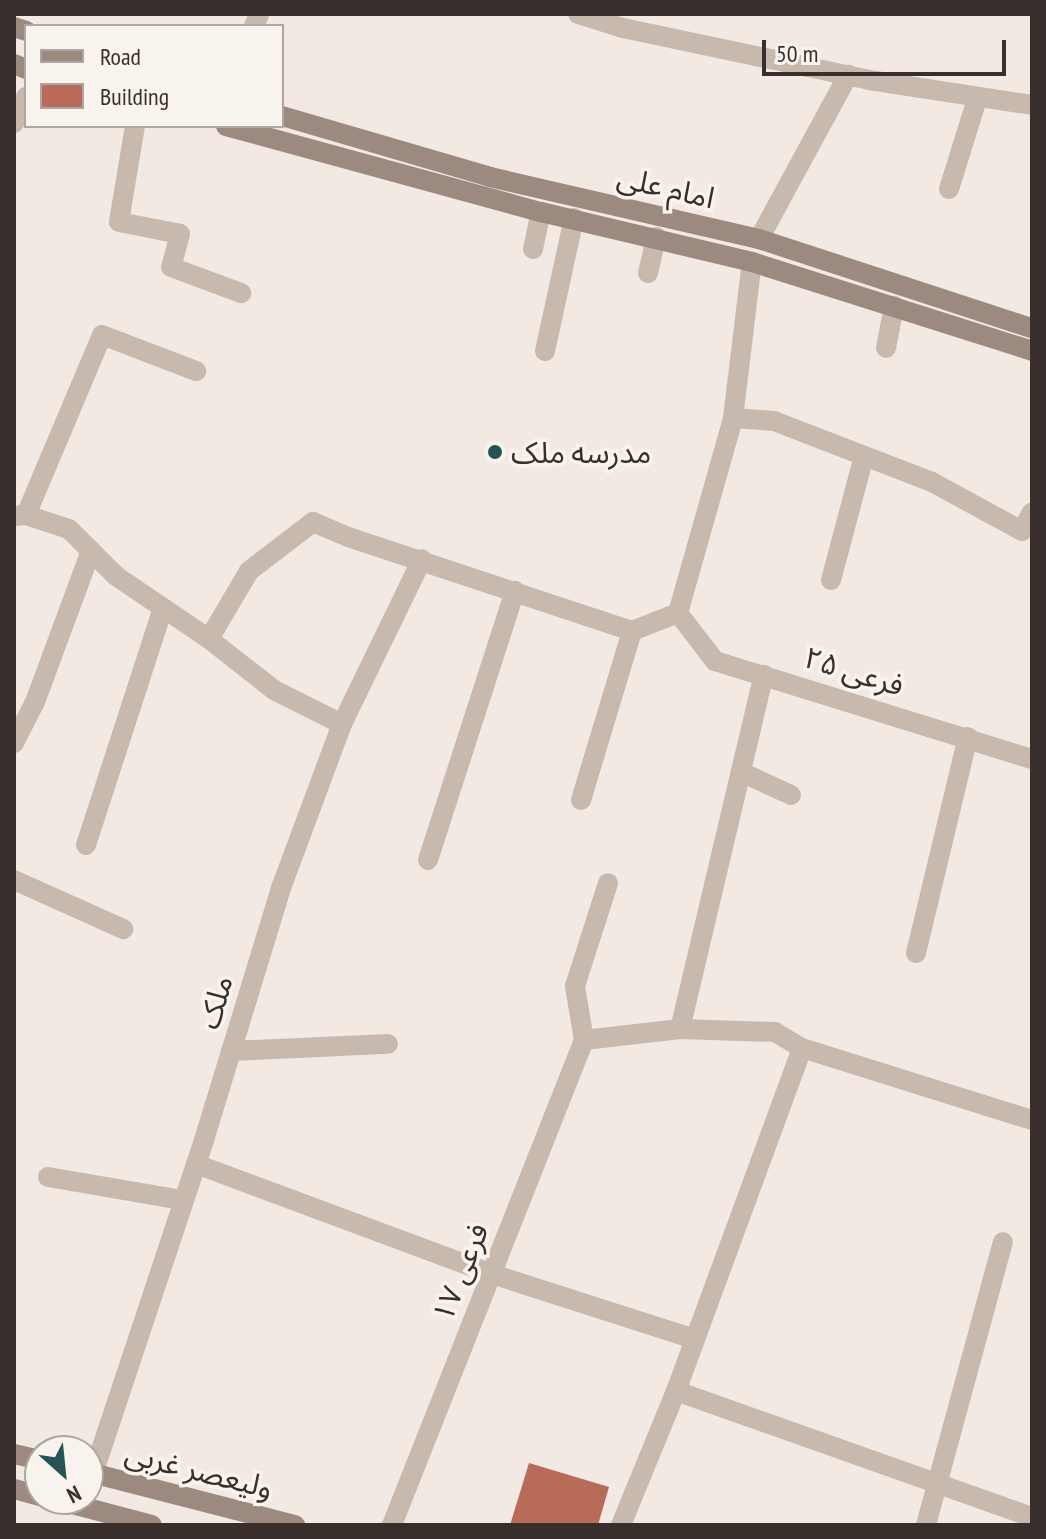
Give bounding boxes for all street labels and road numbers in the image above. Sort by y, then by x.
street label: امام علی [614,158,718,216]
street label: فرعی ۲۵ [800,639,908,703]
street label: ملک [190,971,240,1033]
street label: فرعی ۱۷ [424,1218,496,1326]
street label: ولیعصر غربی [121,1434,277,1506]

